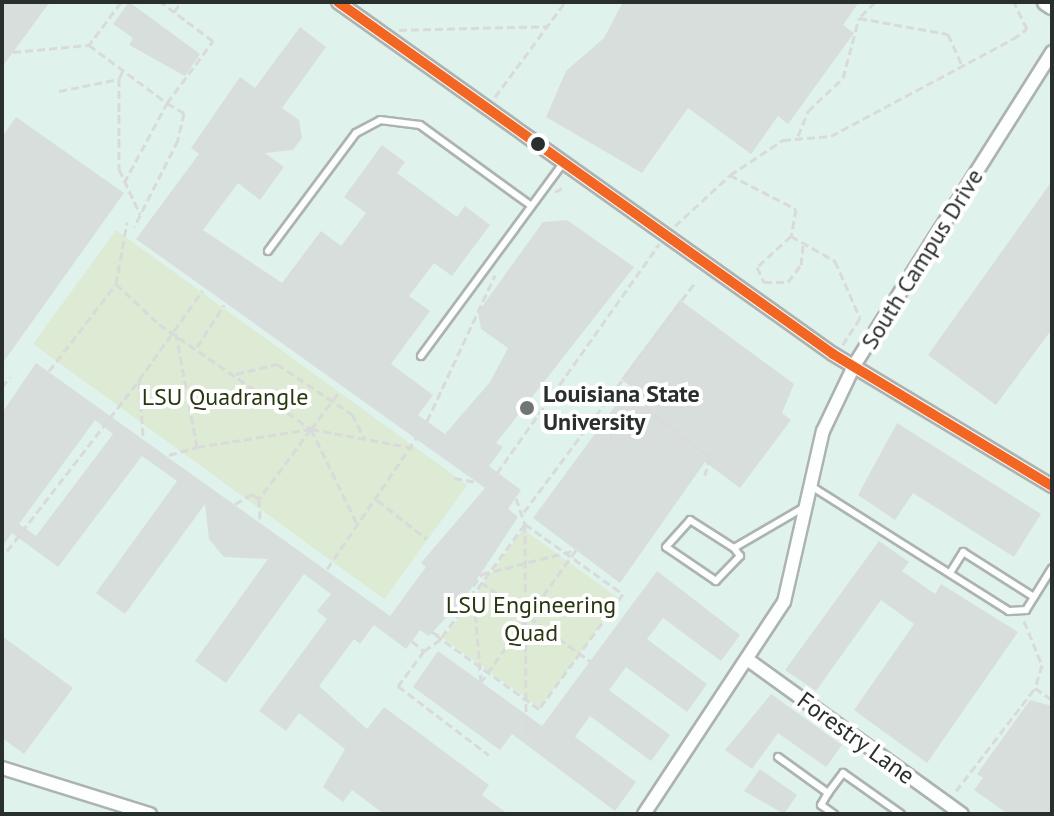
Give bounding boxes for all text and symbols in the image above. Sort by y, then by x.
unlabelled marker [530,136,546,152]
street label: South Campus Drive [855,164,989,354]
place label: Louisiana State University [543,380,700,436]
park label: LSU Quadrangle [142,383,308,411]
marker: Louisiana State University [518,399,536,417]
park label: LSU Engineering Quad [446,591,616,647]
street label: Forestry Lane [791,686,921,790]

